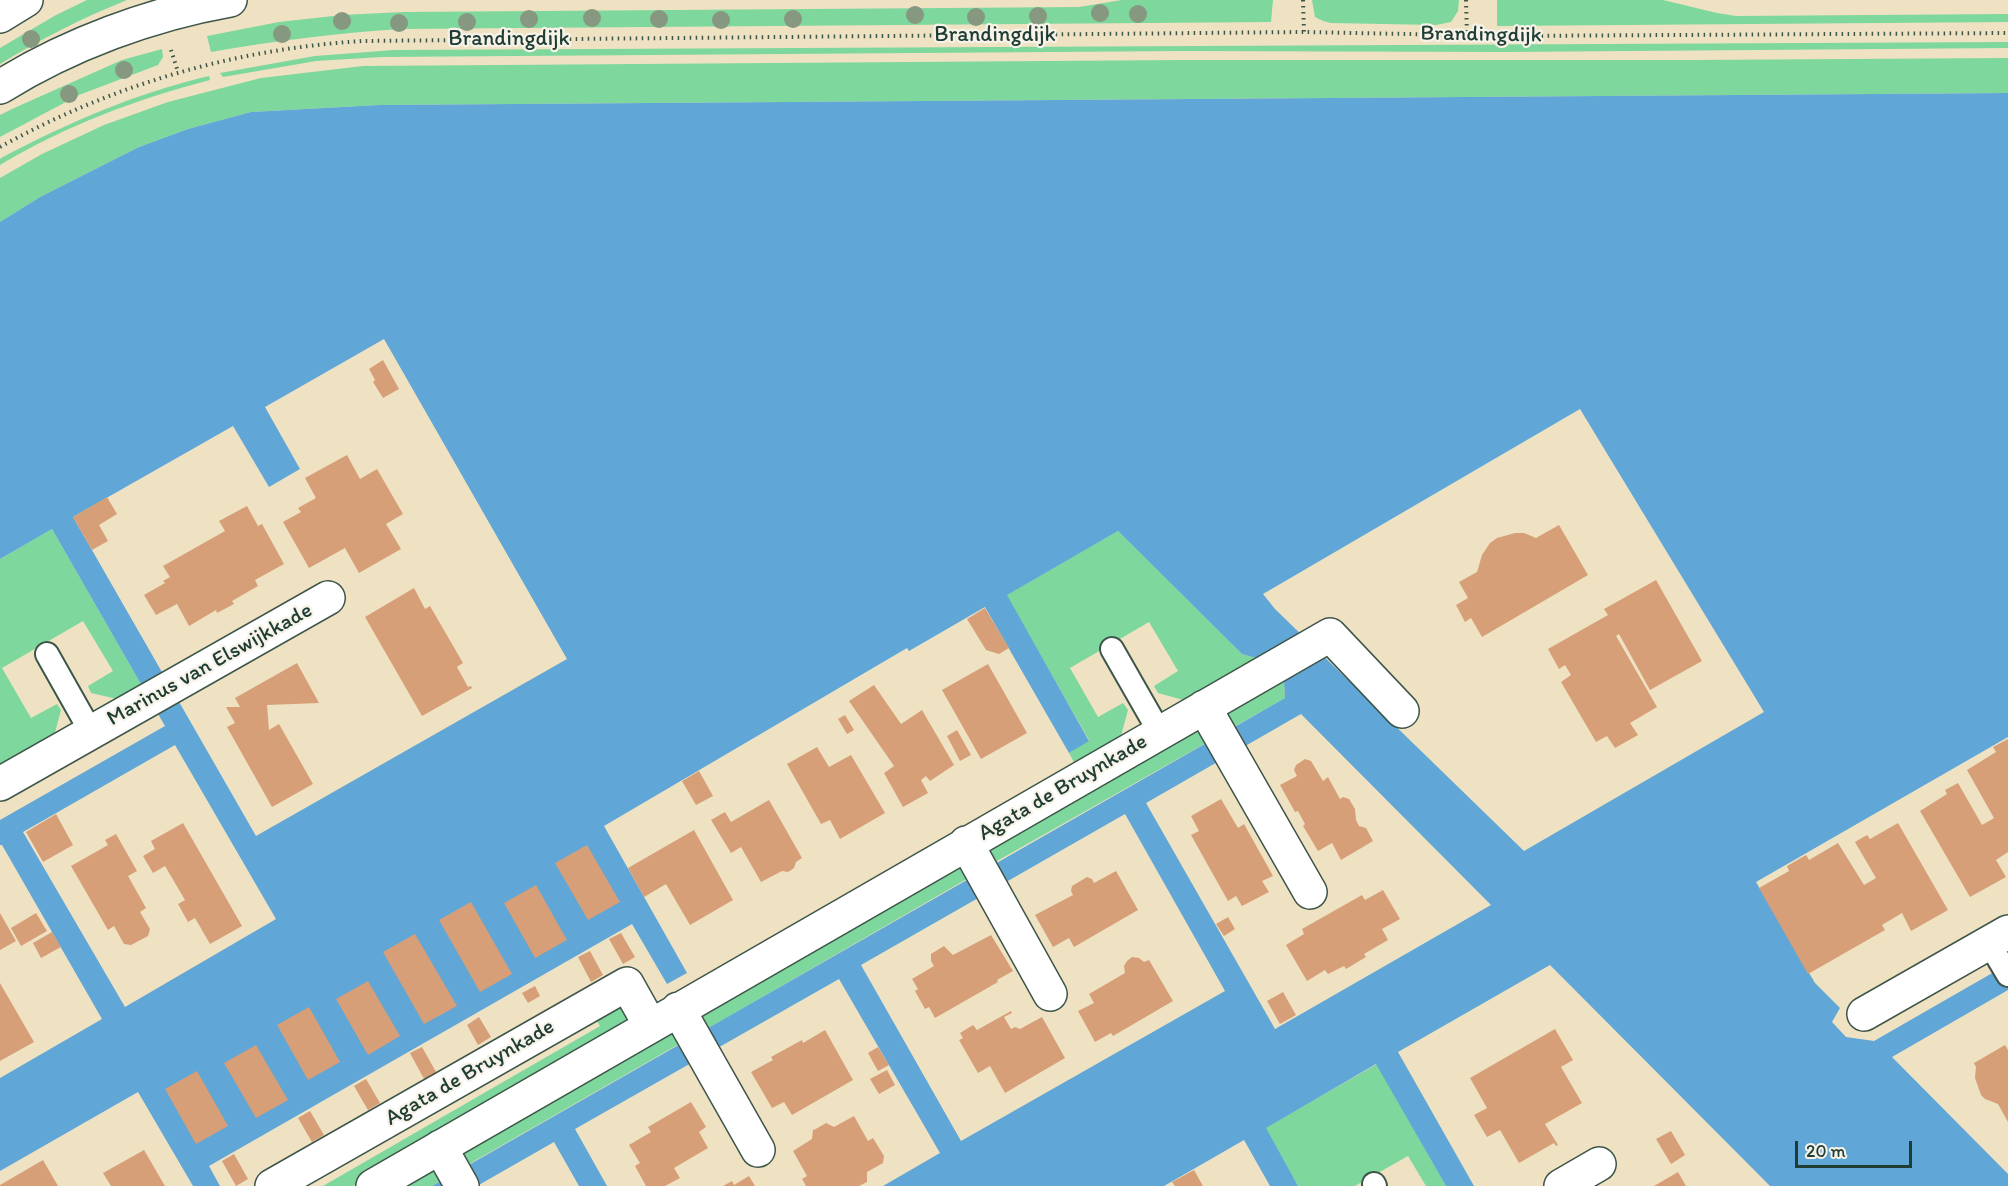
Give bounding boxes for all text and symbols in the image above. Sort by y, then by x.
street label: Brandingdijk [1420,21,1542,49]
street label: Brandingdijk [934,22,1056,48]
street label: Brandingdijk [448,26,570,52]
street label: Marinus van Elswijkkade [103,598,317,732]
street label: Agata de Bruynkade [974,729,1152,847]
street label: Agata de Bruynkade [381,1014,559,1132]
scale bar [1798,1129,1915,1167]
text: 20 m [1806,1140,1846,1162]

